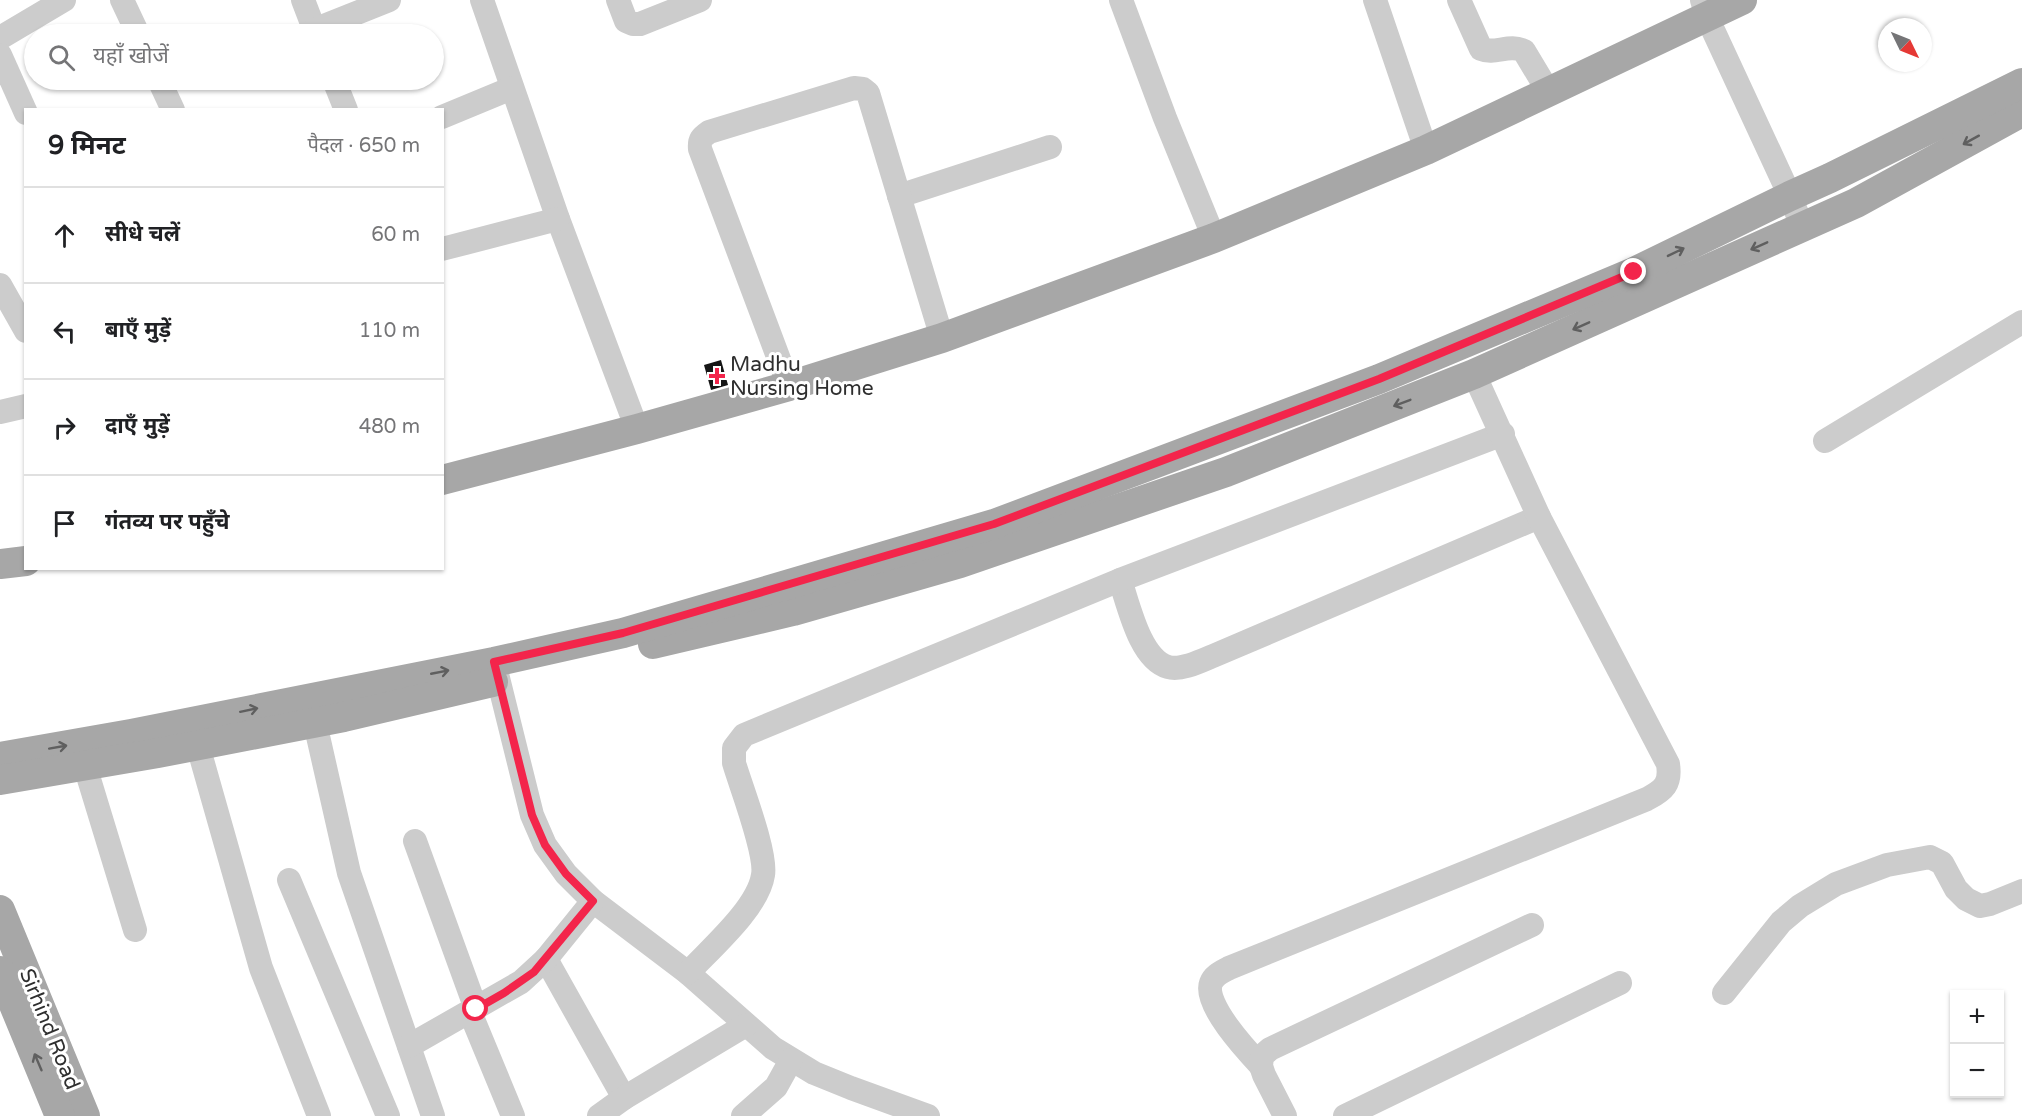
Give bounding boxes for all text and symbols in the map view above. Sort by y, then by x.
north arrow [1878,18,1932,72]
search box [24,24,444,90]
icon: search [45,41,78,74]
text: यहाँ खोजें [93,43,169,69]
text: 9 मिनट [48,130,126,161]
text: पैदल · 650 m [308,134,420,158]
one-way arrow [1963,134,1980,146]
icon: ahead [48,219,81,252]
text: सीधे चलें [105,221,180,247]
text: 60 m [371,223,420,247]
one-way arrow [1750,240,1768,252]
one-way arrow [1666,245,1684,257]
route end [1620,258,1646,284]
icon: left [48,315,81,348]
text: बाएँ मुड़ें [105,317,171,343]
text: 110 m [359,319,420,343]
one-way arrow [1573,321,1591,332]
place label: Madhu Nursing Home [730,352,874,401]
marker: Madhu Nursing Home [708,367,726,385]
one-way arrow [1393,398,1412,409]
icon: right [48,411,81,444]
text: दाएँ मुड़ें [105,413,170,439]
text: 480 m [359,415,420,439]
icon: arrive [48,507,81,540]
text: गंतव्य पर पहुँचे [105,509,230,535]
one-way arrow [430,666,450,677]
one-way arrow [239,704,258,715]
one-way arrow [47,741,67,752]
street label: Sirhind Road [14,965,85,1093]
map controls [1950,990,2004,1098]
button: + [1950,990,2004,1044]
route start [462,995,488,1021]
button: − [1950,1044,2004,1098]
one-way arrow [32,1053,43,1071]

